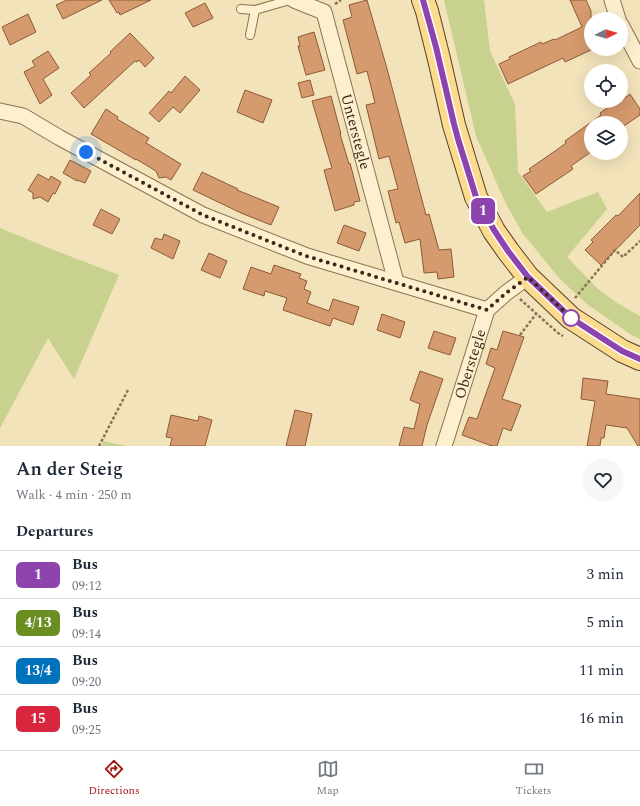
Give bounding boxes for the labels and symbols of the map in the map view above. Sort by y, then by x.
north arrow [584,12,628,56]
street label: Unterstegle [334,91,377,172]
your location [76,142,96,162]
line badge: 1 [470,198,496,224]
unlabelled marker [562,309,580,327]
street label: Oberstegle [449,326,492,402]

